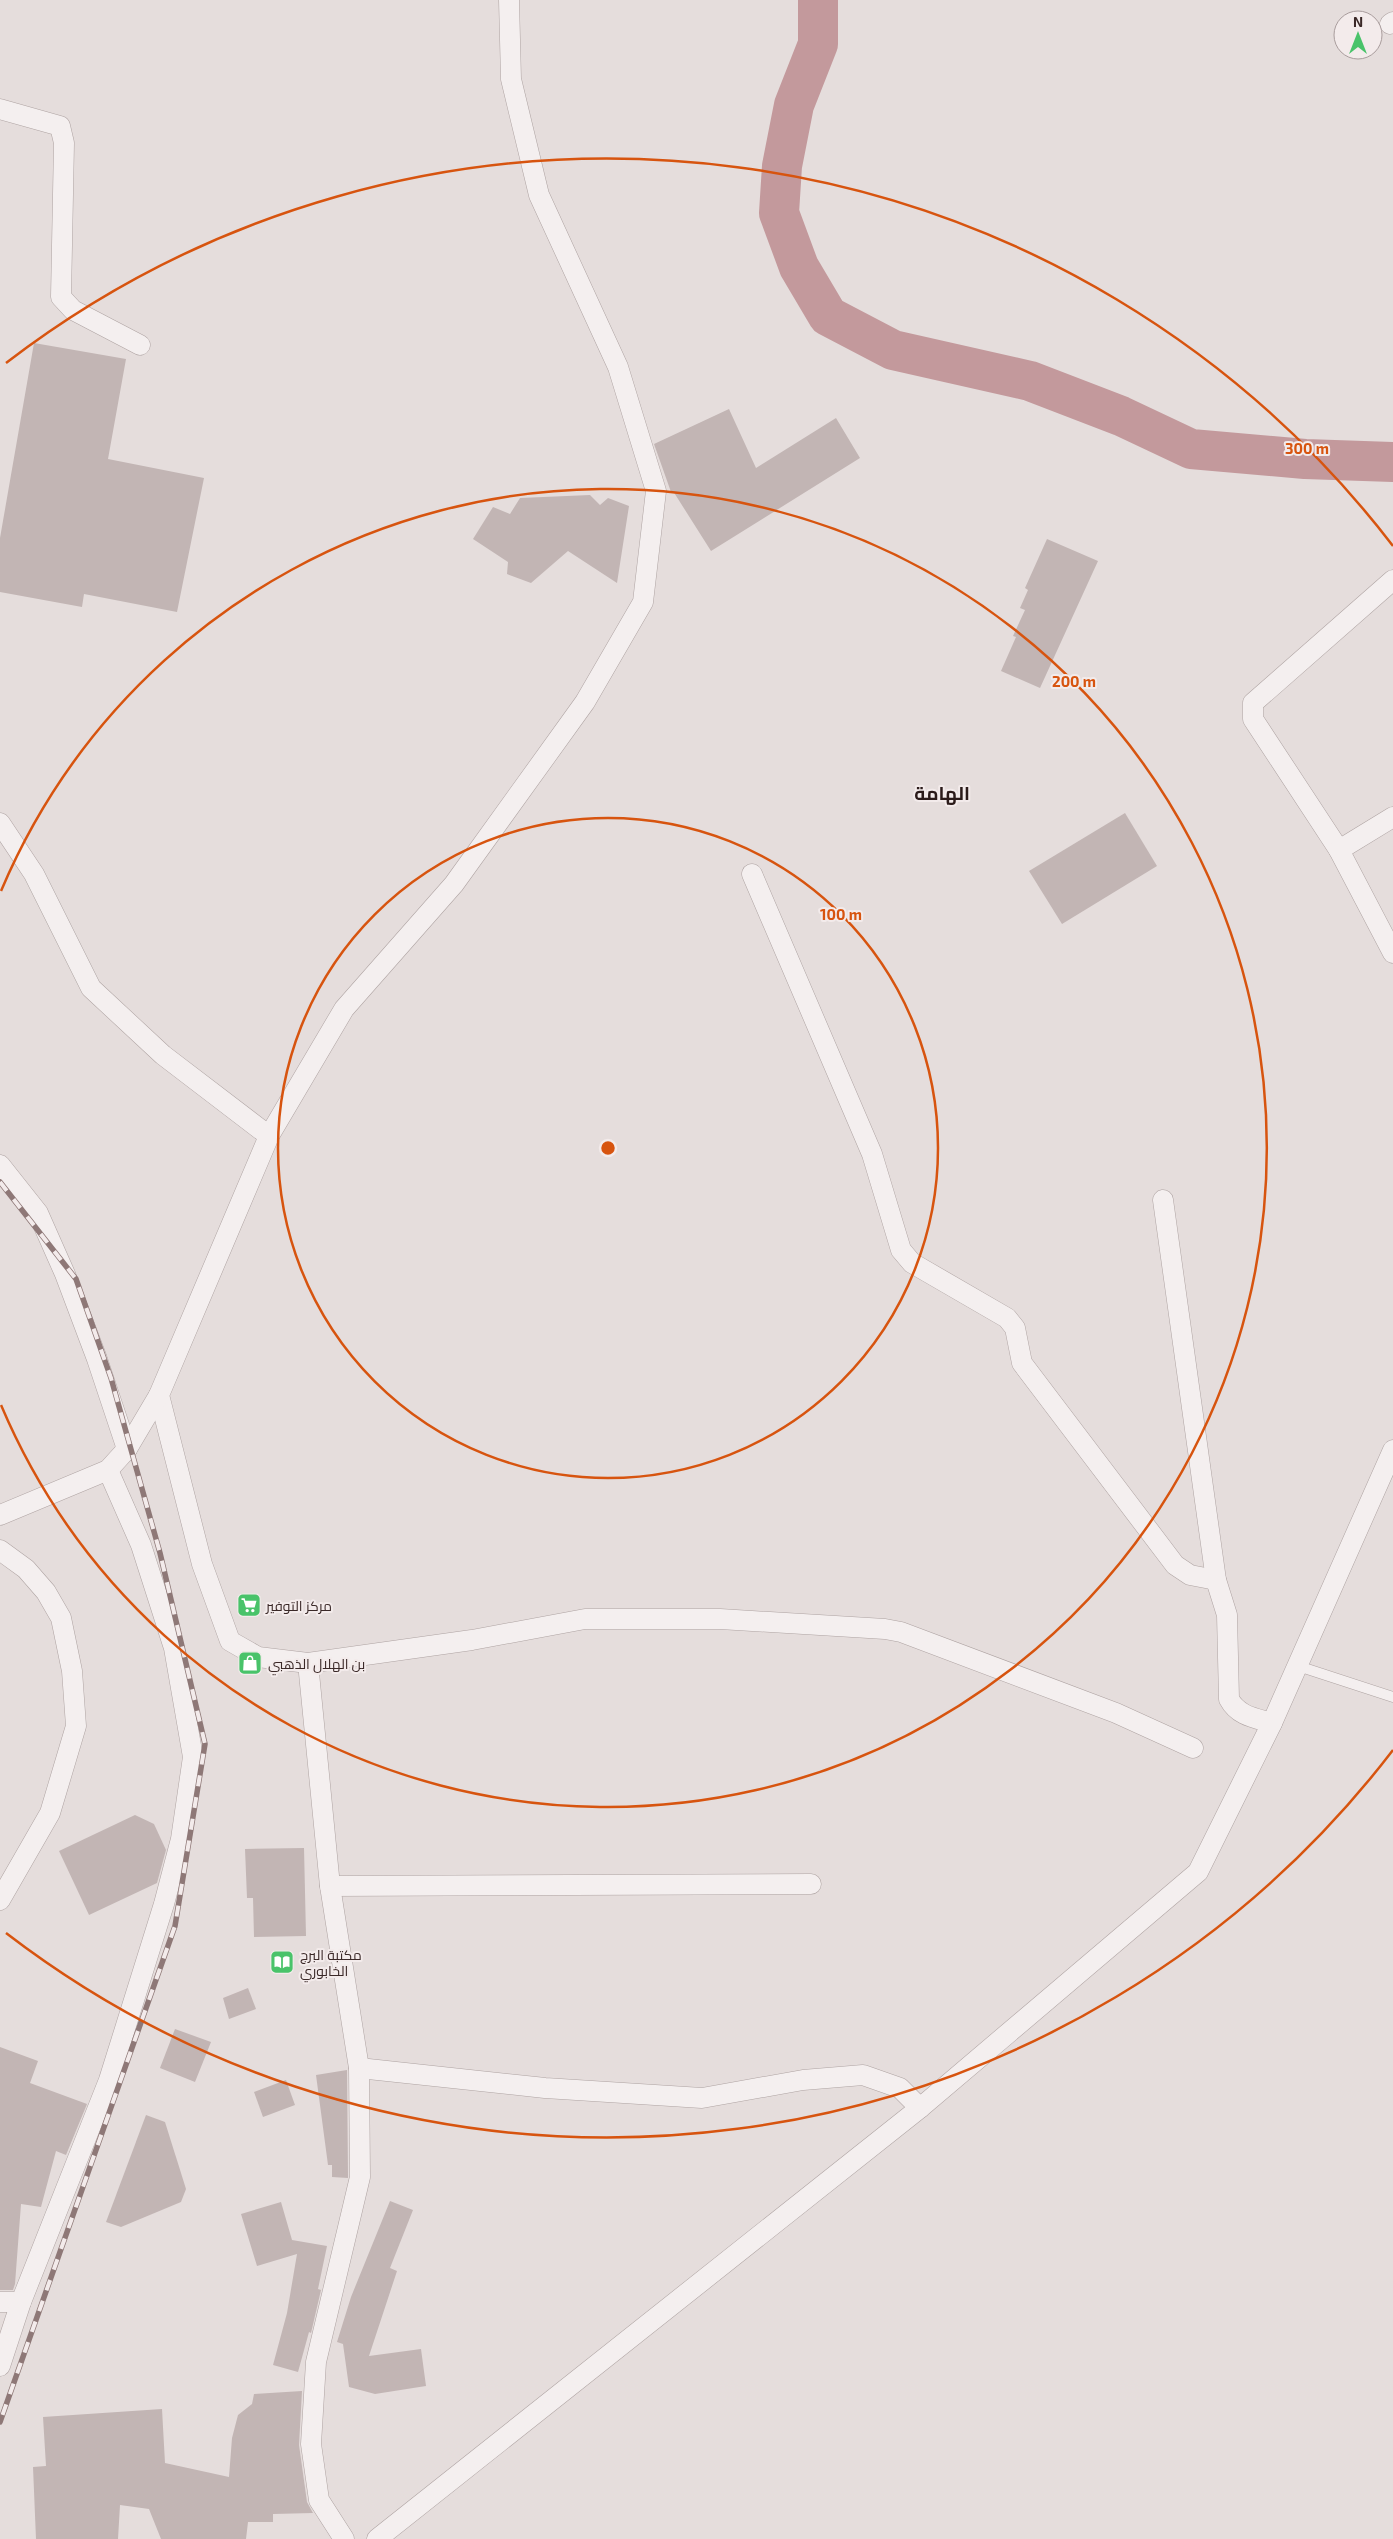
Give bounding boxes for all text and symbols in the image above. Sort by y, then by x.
north arrow [1333,10,1383,60]
text: N [1353,13,1363,30]
text: 300 m [1285,439,1329,457]
text: 200 m [1052,672,1096,690]
district label: الهامة [914,781,970,805]
text: 100 m [820,905,862,923]
centre of rings [599,1139,617,1157]
supermarket icon: مركز التوفير [236,1592,262,1618]
place label: مركز التوفير [265,1597,332,1614]
shop icon: بن الهلال الذهبي [237,1650,263,1676]
place label: بن الهلال الذهبي [268,1655,365,1676]
place label: مكتبة البرج الخابوري [300,1946,362,1983]
library icon: مكتبة البرج الخابوري [269,1949,295,1975]

